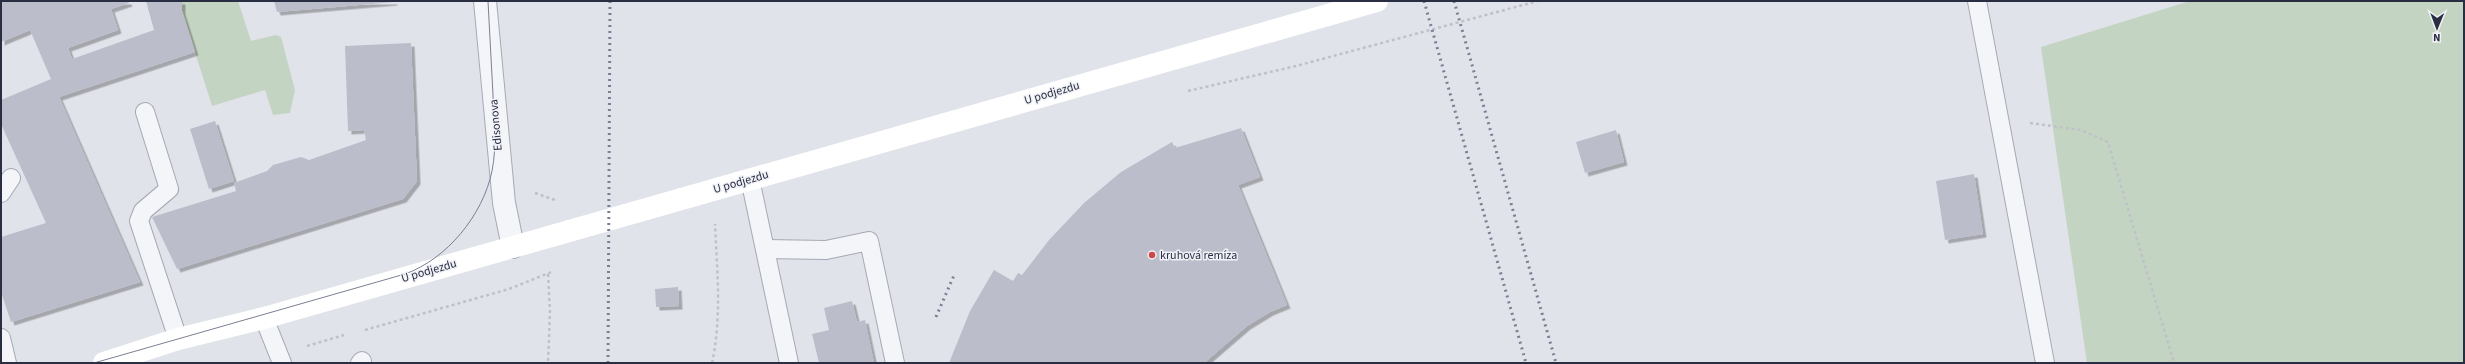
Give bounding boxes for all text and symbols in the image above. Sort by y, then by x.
north arrow [2417,8,2457,48]
text: N [2433,30,2441,45]
street label: U podjezdu [1022,77,1082,109]
street label: Edisonova [485,98,507,152]
street label: U podjezdu [711,166,771,198]
place label: kruhová remíza [1160,247,1237,264]
marker: kruhová remíza [1147,250,1157,260]
street label: U podjezdu [399,255,459,287]

